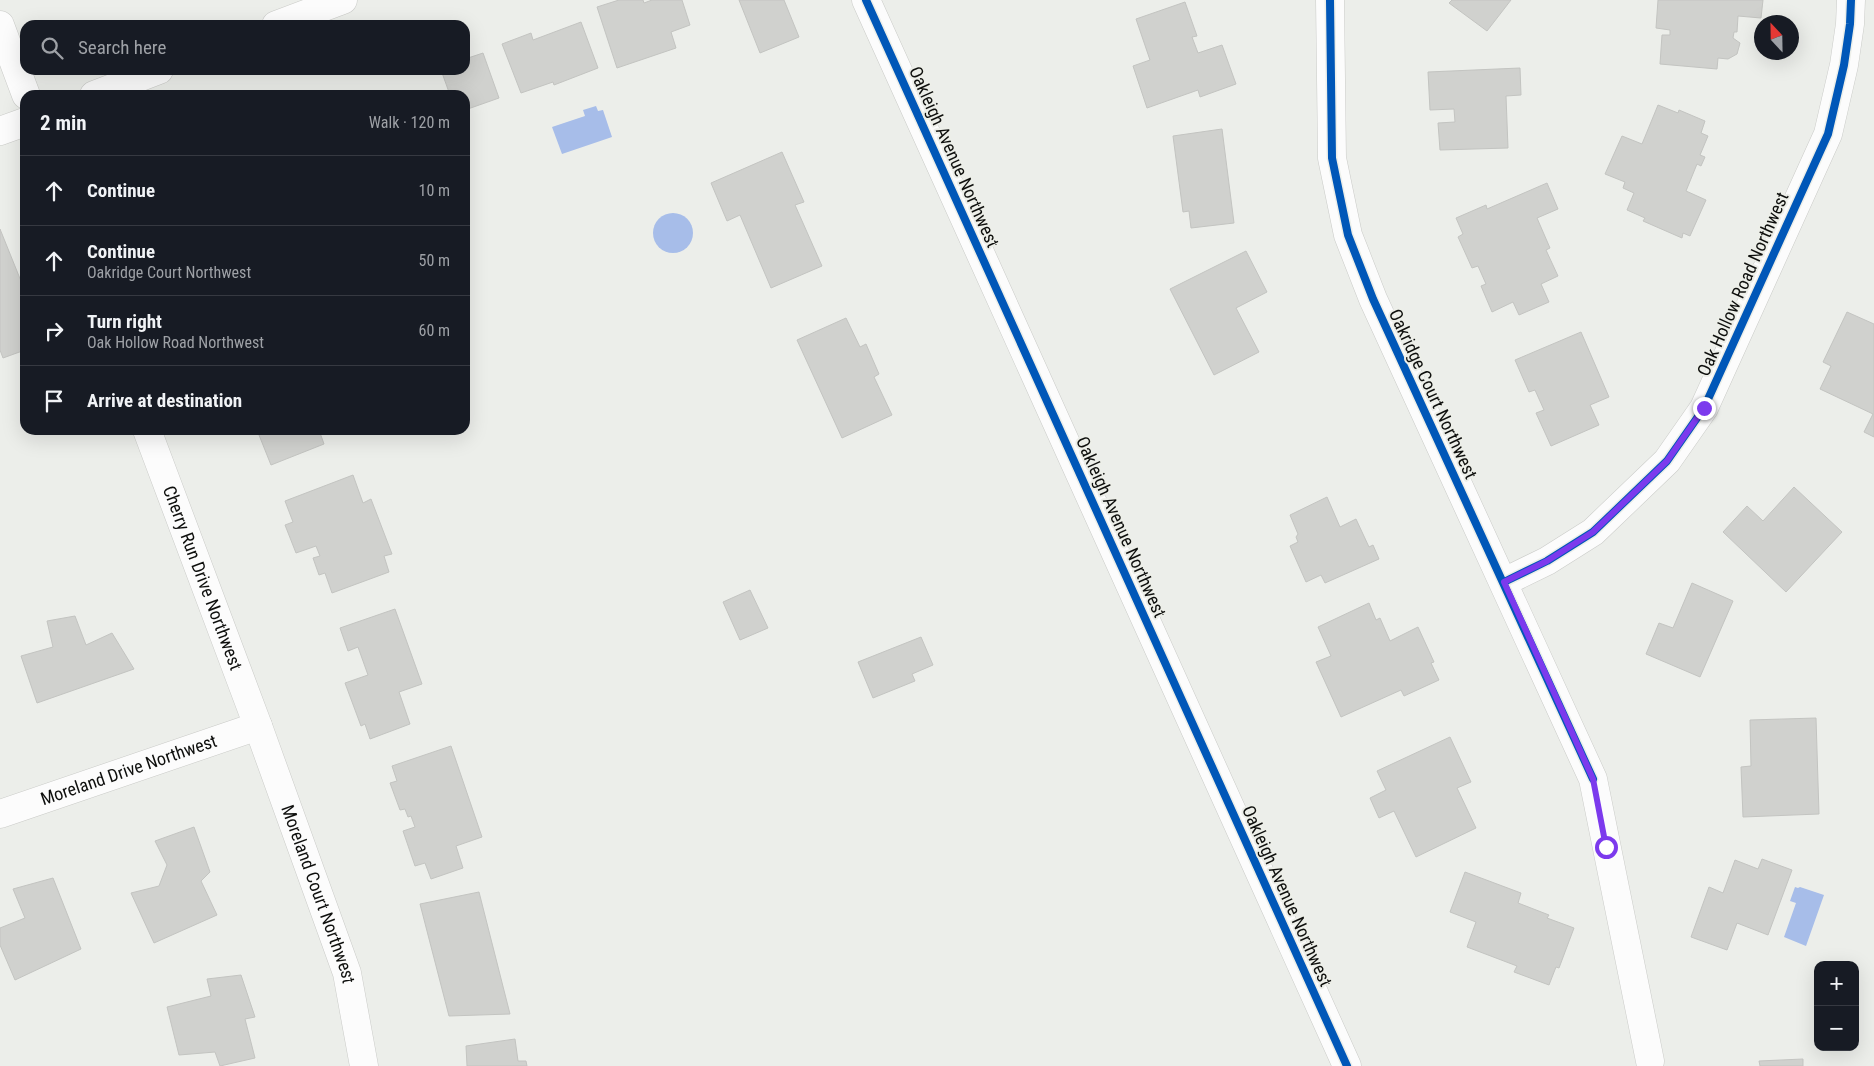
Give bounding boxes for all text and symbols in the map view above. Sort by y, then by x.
north arrow [1754,15,1799,60]
search box [20,20,470,75]
icon: search [38,34,66,62]
text: Search here [78,36,166,59]
street label: Oakleigh Avenue Northwest [905,63,1004,250]
text: 2 min [40,111,87,135]
text: Walk · 120 m [369,113,450,132]
icon: ahead [40,177,68,205]
text: Continue [87,179,155,202]
text: 10 m [418,181,450,200]
street label: Oak Hollow Road Northwest [1692,189,1793,379]
text: Continue [87,240,155,263]
icon: ahead [40,247,68,275]
text: 50 m [418,251,450,270]
text: Oakridge Court Northwest [87,263,251,282]
street label: Oakridge Court Northwest [1385,306,1482,482]
text: Turn right [87,310,162,333]
icon: right [40,317,68,345]
text: 60 m [418,321,450,340]
text: Oak Hollow Road Northwest [87,333,264,352]
icon: arrive [40,387,68,415]
text: Arrive at destination [87,389,242,412]
route end [1693,397,1716,420]
street label: Oakleigh Avenue Northwest [1072,433,1171,620]
street label: Cherry Run Drive Northwest [159,483,247,673]
street label: Moreland Drive Northwest [38,730,219,809]
street label: Moreland Court Northwest [277,802,360,985]
street label: Oakleigh Avenue Northwest [1238,802,1337,989]
route start [1595,836,1618,859]
map controls [1814,961,1859,1051]
button: + [1814,961,1859,1006]
button: − [1814,1006,1859,1051]

